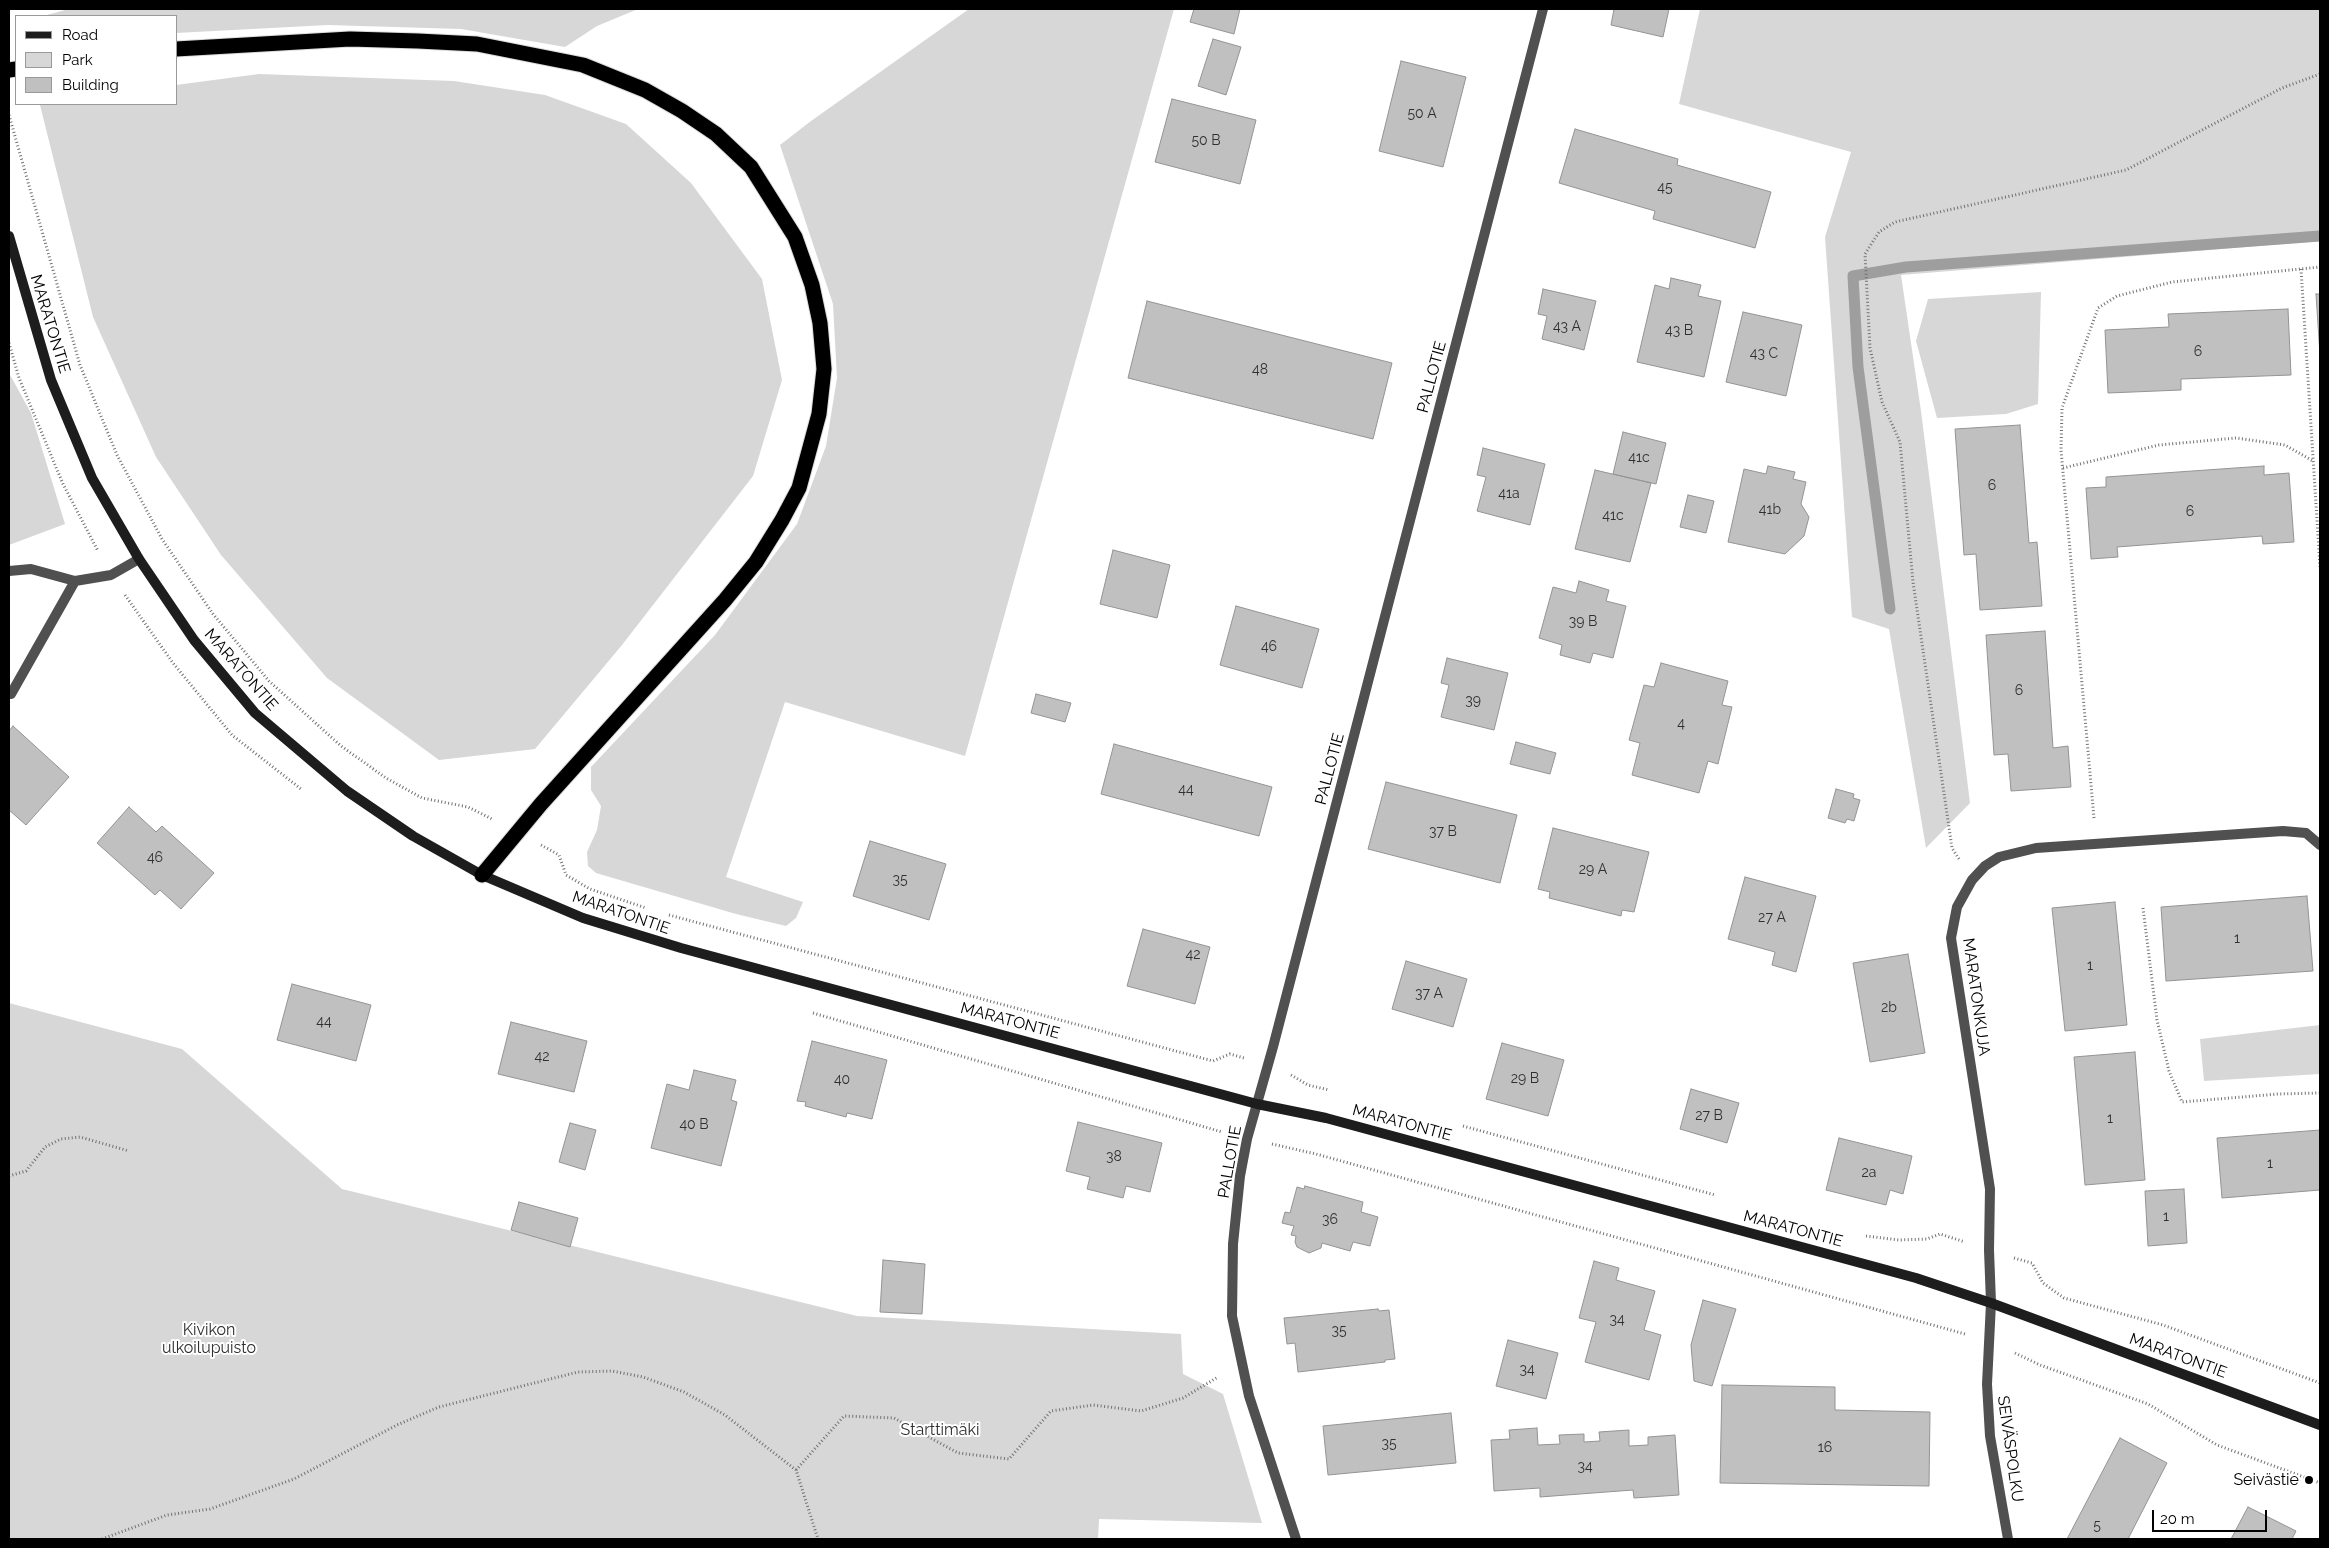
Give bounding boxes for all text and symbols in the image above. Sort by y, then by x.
legend [15,15,178,105]
text: Road [62,26,98,44]
text: Park [62,51,93,69]
text: Building [62,76,119,94]
house number: 50 A [1407,106,1437,122]
house number: 50 B [1191,133,1221,149]
house number: 45 [1657,180,1673,196]
street label: MARATONTIE [26,272,74,376]
house number: 43 A [1553,319,1581,335]
house number: 43 B [1665,323,1693,339]
street label: PALLOTIE [1413,339,1451,415]
house number: 6 [2194,344,2202,360]
house number: 43 C [1750,346,1778,362]
house number: 48 [1252,362,1268,378]
house number: 41c [1628,450,1650,466]
house number: 6 [1988,478,1996,494]
house number: 41a [1498,486,1520,502]
house number: 41b [1759,502,1781,518]
house number: 6 [2186,504,2194,520]
house number: 41c [1602,508,1624,524]
house number: 39 B [1569,614,1597,630]
street label: MARATONTIE [200,625,282,715]
house number: 46 [1261,639,1277,655]
house number: 6 [2015,683,2023,699]
house number: 39 [1465,693,1481,709]
house number: 4 [1677,716,1685,732]
street label: PALLOTIE [1311,731,1349,807]
house number: 44 [1178,782,1194,798]
house number: 37 B [1429,824,1457,840]
house number: 46 [147,850,163,866]
house number: 29 A [1579,862,1607,878]
house number: 35 [892,872,908,888]
street label: MARATONTIE [570,887,672,939]
house number: 27 A [1758,910,1786,926]
house number: 1 [2234,931,2240,947]
street label: MARATONKUJA [1958,937,1994,1057]
house number: 42 [1186,947,1200,963]
house number: 1 [2087,958,2093,974]
house number: 37 A [1415,986,1443,1002]
street label: MARATONTIE [958,999,1062,1043]
house number: 2b [1881,1000,1897,1016]
house number: 44 [316,1014,332,1030]
house number: 42 [535,1049,549,1065]
house number: 29 B [1511,1071,1539,1087]
house number: 40 [834,1072,850,1088]
street label: MARATONTIE [1350,1101,1454,1145]
house number: 27 B [1695,1108,1723,1124]
house number: 1 [2107,1111,2113,1127]
house number: 40 B [679,1117,709,1133]
street label: PALLOTIE [1214,1124,1246,1200]
house number: 38 [1106,1149,1122,1165]
house number: 1 [2267,1156,2273,1172]
house number: 2a [1862,1165,1876,1181]
street label: MARATONTIE [1741,1207,1845,1251]
house number: 1 [2163,1209,2169,1225]
house number: 36 [1322,1212,1338,1228]
house number: 34 [1609,1312,1625,1328]
park label: Kivikon ulkoilupuisto [162,1320,256,1358]
house number: 35 [1331,1323,1347,1339]
street label: MARATONTIE [2127,1330,2229,1382]
house number: 34 [1519,1362,1535,1378]
street label: SEIVÄSPOLKU [1993,1394,2027,1504]
park label: Starttimäki [901,1420,979,1440]
house number: 35 [1381,1436,1397,1452]
house number: 16 [1818,1440,1832,1456]
house number: 34 [1577,1459,1593,1475]
place label: Seivästie [2233,1470,2299,1490]
marker: Seivästie [2303,1474,2315,1486]
scale bar [2154,1500,2269,1532]
text: 20 m [2160,1510,2195,1528]
house number: 5 [2093,1518,2101,1534]

